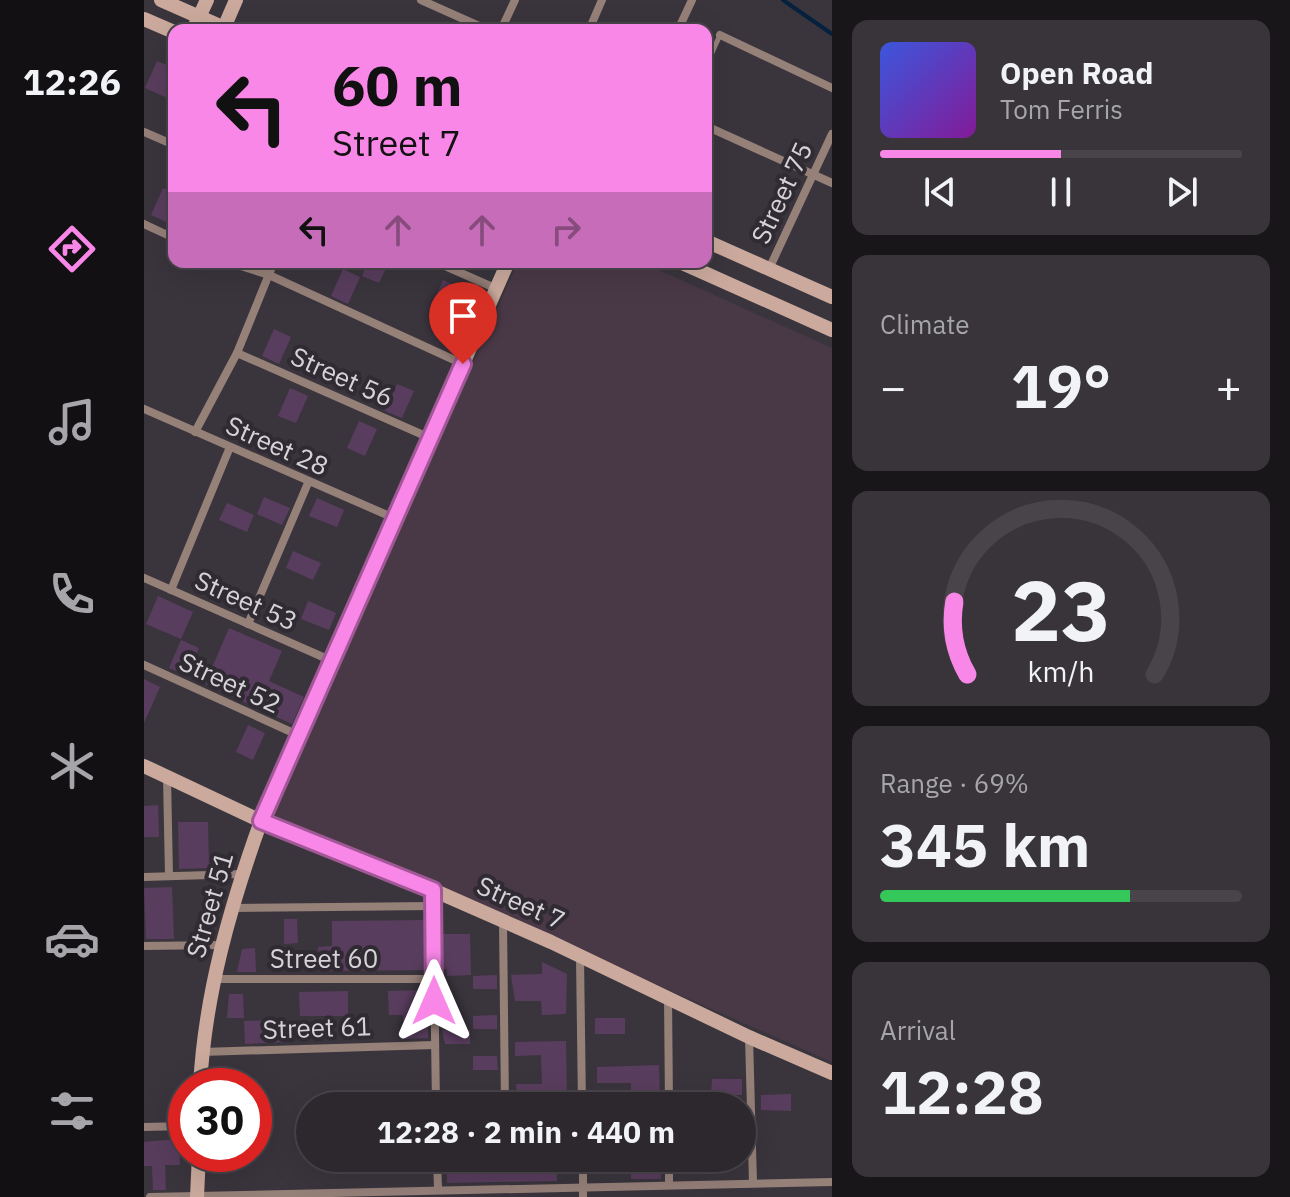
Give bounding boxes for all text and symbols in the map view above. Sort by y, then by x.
text: 60 m [332,49,462,121]
text: Open Road [1000,53,1153,92]
icon: left [200,56,304,160]
text: 12:26 [23,58,121,105]
text: Tom Ferris [1000,92,1123,126]
text: Street 7 [332,119,461,166]
street label: Street 75 [743,136,819,249]
icon: previous [918,170,962,214]
icon: pause [1039,170,1083,214]
icon: next [1160,170,1204,214]
icon: left [292,208,336,252]
icon: ahead [376,208,420,252]
icon: ahead [460,208,504,252]
icon: right [544,208,588,252]
icon: directions [44,221,100,277]
pin [429,282,497,364]
icon: arrive [441,294,485,338]
text: Climate [880,307,970,341]
street label: Street 56 [286,338,399,414]
text: 19° [1011,346,1111,425]
text: − [880,358,906,415]
text: + [1216,358,1242,415]
icon: music [44,394,100,450]
street label: Street 28 [221,407,334,483]
text: 23 [1011,555,1111,663]
street label: Street 53 [190,562,303,638]
icon: phone [44,566,100,622]
street label: Street 52 [174,644,287,720]
text: km/h [1027,653,1095,690]
icon: climate [44,738,100,794]
text: Range · 69% [880,766,1029,800]
text: 345 km [880,805,1090,884]
street label: Street 51 [178,848,240,962]
street label: Street 7 [472,868,571,937]
icon: car [44,911,100,967]
street label: Street 60 [270,941,378,975]
position arrow [392,959,476,1043]
street label: Street 61 [262,1008,372,1046]
text: Arrival [880,1013,956,1047]
text: 12:28 [880,1052,1044,1131]
speed limit sign: 30 [168,1068,272,1172]
icon: filters [44,1083,100,1139]
text: 12:28 · 2 min · 440 m [377,1112,675,1151]

